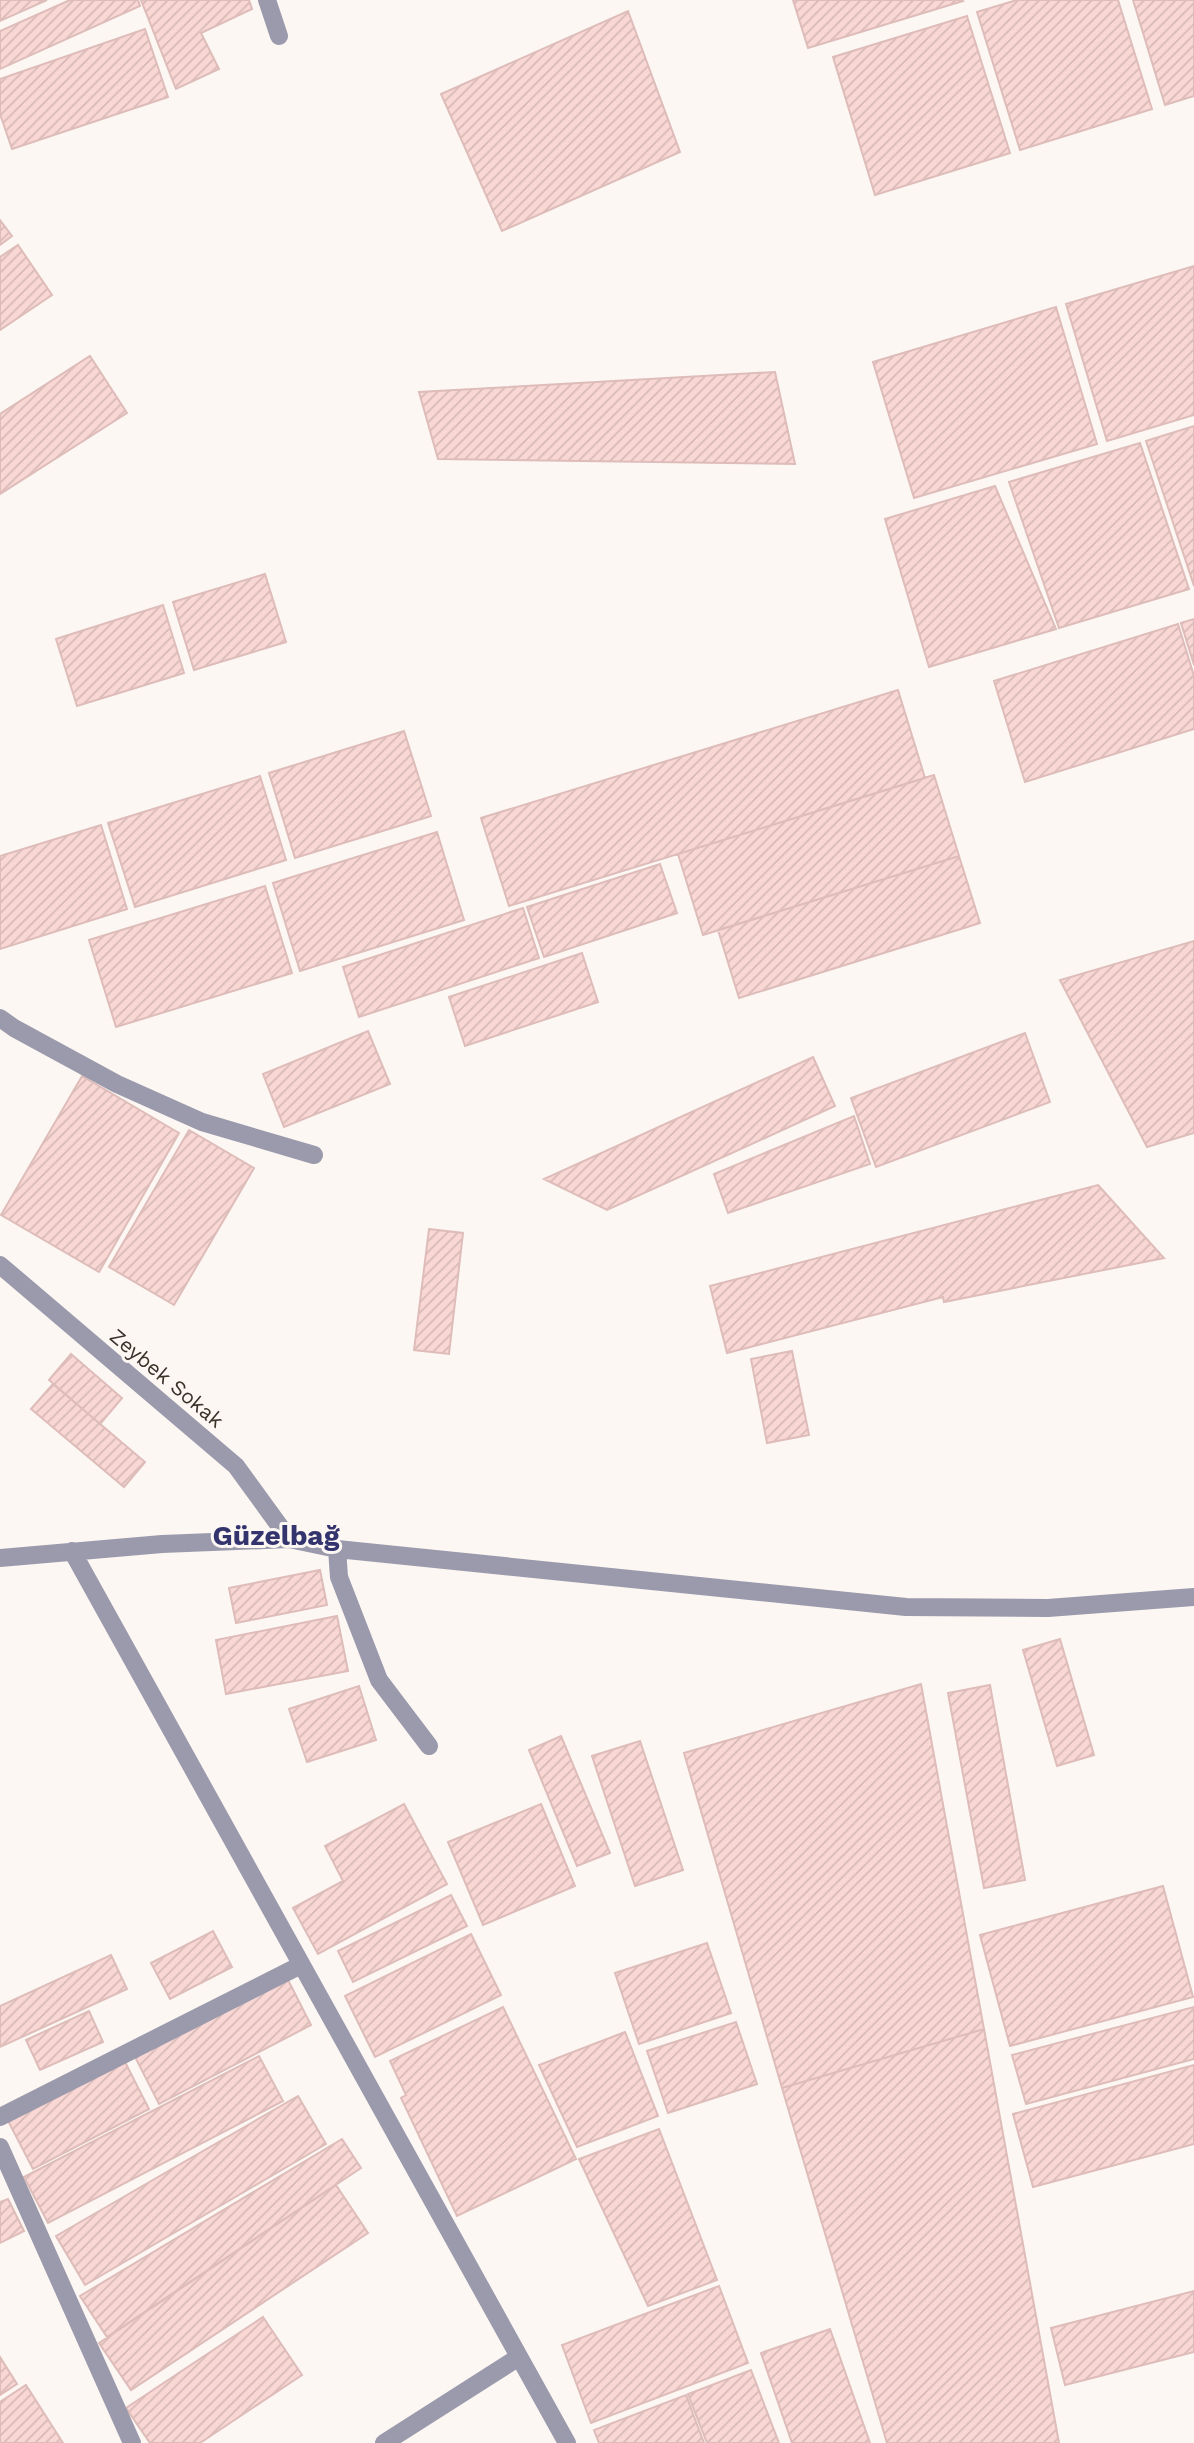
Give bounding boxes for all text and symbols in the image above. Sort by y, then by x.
street label: Zeybek Sokak [105,1323,229,1433]
district label: Güzelbağ [213,1519,340,1552]

